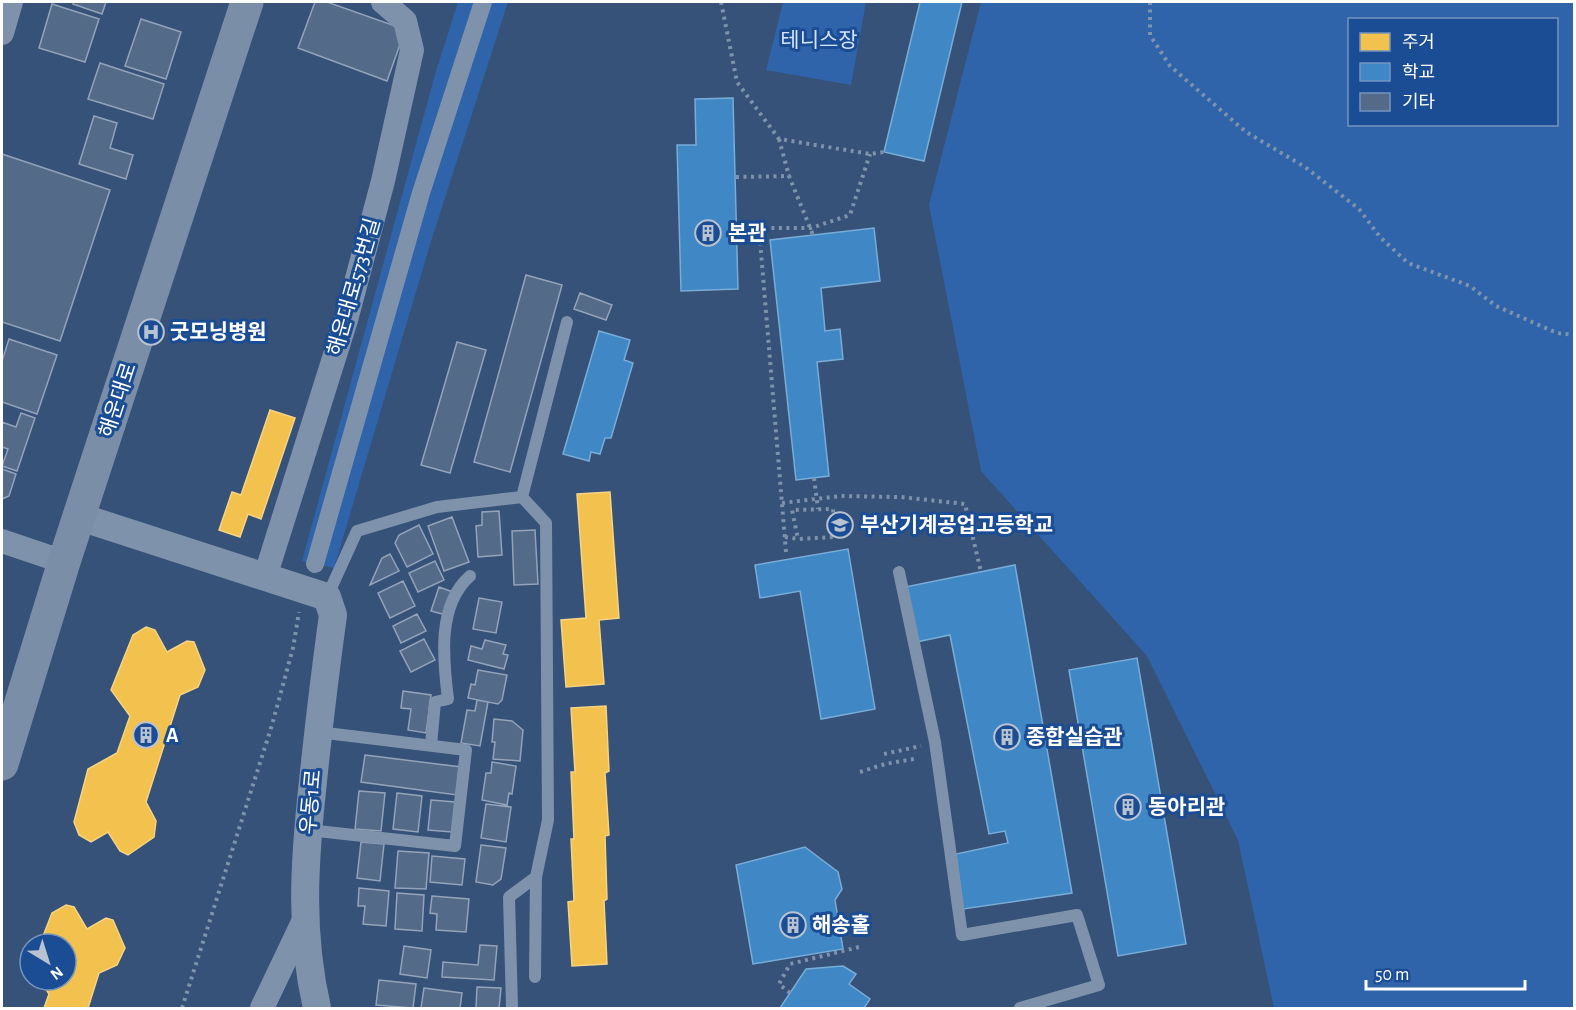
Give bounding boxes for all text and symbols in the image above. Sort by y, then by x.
legend [1348,18,1558,126]
park label: 테니스장 [780,29,858,51]
text: 주거 [1402,33,1435,52]
text: 학교 [1402,63,1435,82]
text: 기타 [1402,92,1436,112]
street label: 해운대로573번길 [323,216,384,358]
building icon: 본관 [693,218,723,248]
place label: 본관 [728,222,767,244]
hospital icon: 굿모닝병원 [136,317,166,347]
place label: 굿모닝병원 [170,321,267,343]
street label: 해운대로 [95,360,140,440]
school or university icon: 부산기계공업고등학교 [825,510,855,540]
place label: 부산기계공업고등학교 [860,514,1053,536]
building icon: A [131,720,161,750]
building icon: 종합실습관 [992,722,1022,752]
place label: A [166,725,179,746]
place label: 종합실습관 [1026,726,1123,748]
street label: 우동1로 [298,769,324,835]
building icon: 동아리관 [1113,792,1143,822]
place label: 동아리관 [1148,796,1225,818]
building icon: 해송홀 [778,910,808,940]
place label: 해송홀 [812,914,870,936]
north arrow [18,932,78,992]
scale bar [1366,953,1525,991]
text: N [47,963,66,983]
text: 50 m [1375,966,1409,984]

